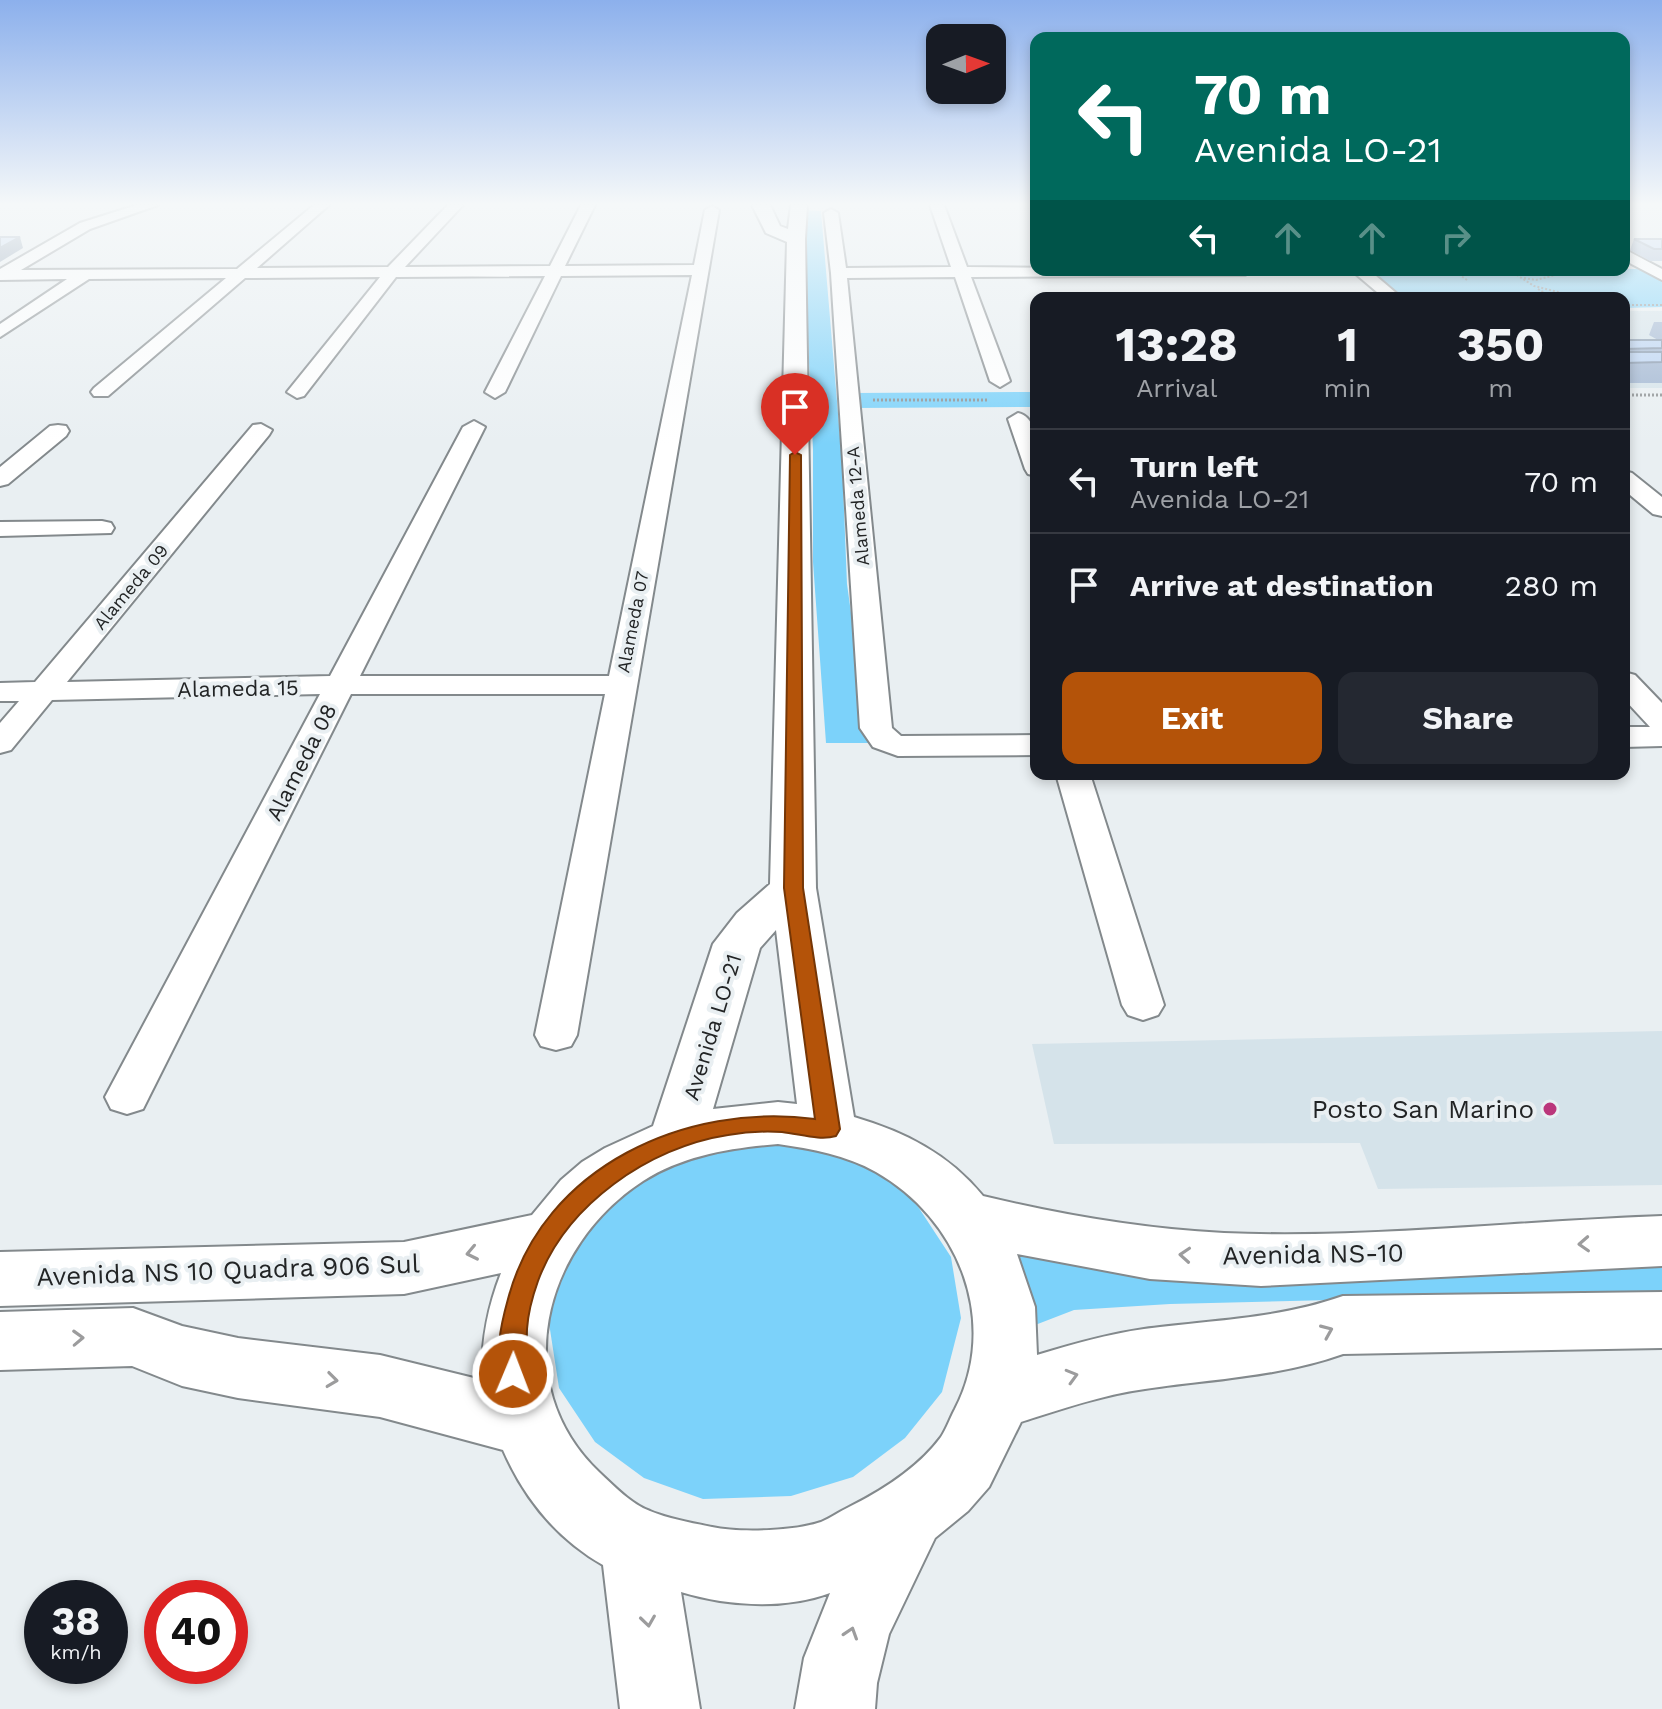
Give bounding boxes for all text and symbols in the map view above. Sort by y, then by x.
north arrow [926,24,1006,104]
map controls [926,24,1006,104]
text: 70 m [1194,62,1331,128]
icon: left [1062,64,1166,168]
text: Avenida LO-21 [1194,129,1442,171]
icon: left [1182,216,1226,260]
icon: ahead [1266,216,1310,260]
icon: ahead [1350,216,1394,260]
icon: right [1434,216,1478,260]
text: 13:28 [1116,316,1238,373]
text: 1 [1337,316,1358,373]
text: 350 [1457,316,1544,373]
pin [761,373,829,455]
text: Arrival [1136,373,1217,403]
text: min [1324,373,1371,403]
text: m [1488,373,1513,403]
icon: arrive [773,385,817,429]
street label: Alameda 12-A [842,445,873,567]
text: Turn left [1130,449,1258,484]
icon: left [1062,459,1106,503]
text: 70 m [1524,464,1598,499]
text: Avenida LO-21 [1130,484,1309,514]
street label: Alameda 09 [89,540,172,634]
icon: arrive [1062,563,1106,607]
text: Arrive at destination [1130,568,1434,603]
text: 280 m [1505,568,1598,603]
street label: Alameda 07 [612,569,653,675]
button: Exit [1062,672,1322,764]
button: Share [1338,672,1598,764]
street label: Alameda 15 [177,675,299,702]
street label: Alameda 08 [261,700,342,825]
street label: Avenida LO-21 [678,951,747,1103]
place label: Posto San Marino [1312,1094,1534,1124]
marker: Posto San Marino [1541,1100,1559,1118]
one-way arrow [1577,1236,1590,1253]
street label: Avenida NS-10 [1222,1237,1404,1271]
one-way arrow [466,1244,480,1261]
one-way arrow [1178,1247,1191,1264]
street label: Avenida NS 10 Quadra 906 Sul [36,1248,420,1292]
one-way arrow [1319,1325,1333,1341]
one-way arrow [72,1330,85,1347]
position arrow [471,1332,555,1416]
one-way arrow [1065,1369,1079,1385]
one-way arrow [326,1371,339,1388]
speed limit sign: 40 [144,1580,248,1684]
text: 38 [52,1598,100,1645]
one-way arrow [639,1614,656,1628]
one-way arrow [842,1627,858,1641]
text: km/h [50,1640,102,1664]

